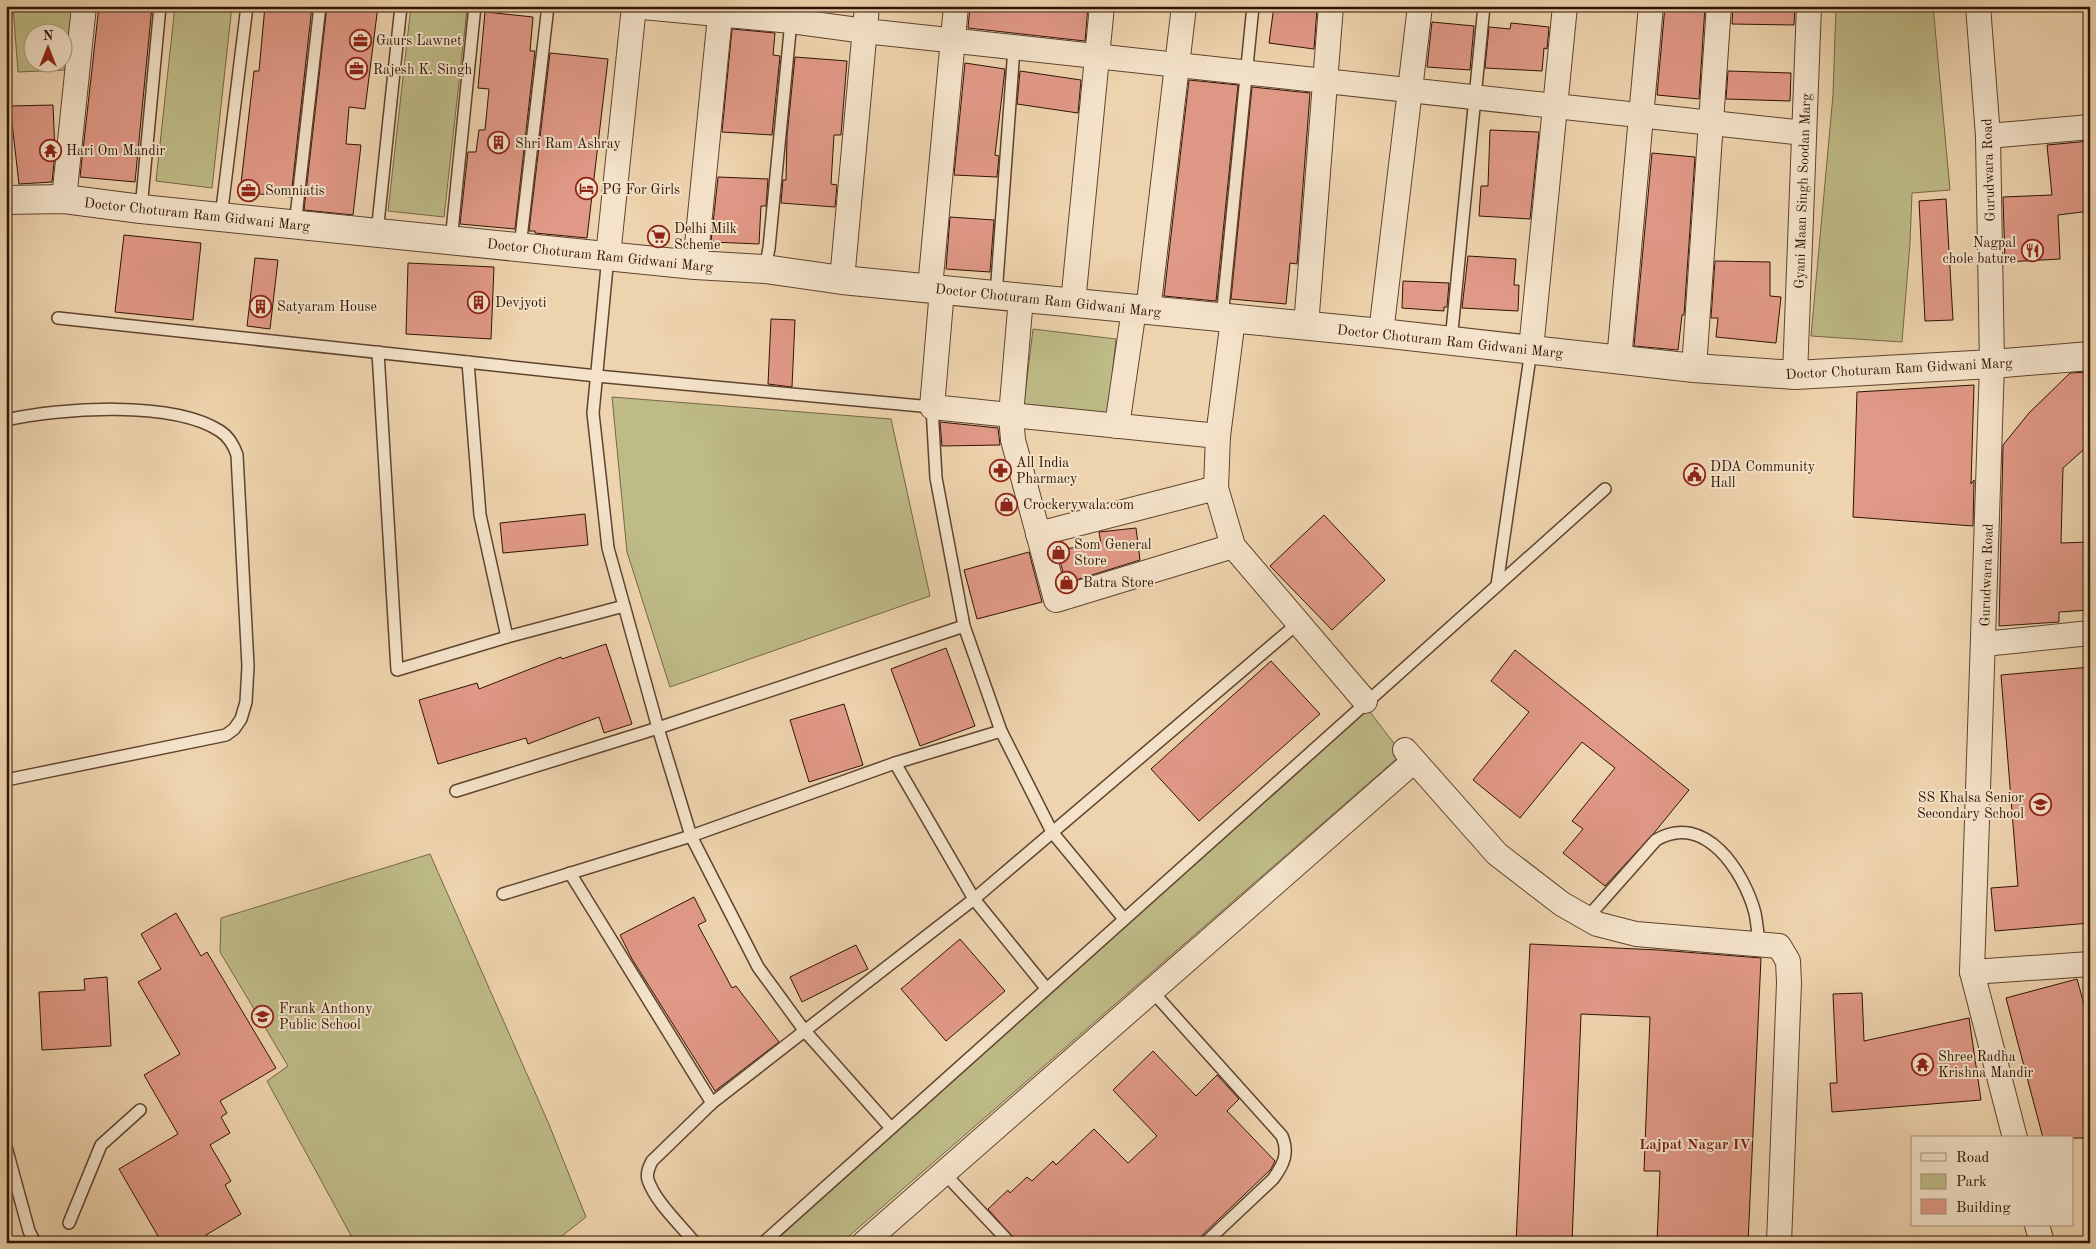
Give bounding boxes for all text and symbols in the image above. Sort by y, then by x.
north arrow [22,22,72,72]
office icon: Gaurs Lawnet [348,28,372,52]
text: N [43,29,54,43]
place label: Gaurs Lawnet [376,34,462,48]
office icon: Rajesh K. Singh [345,57,369,81]
place label: Rajesh K. Singh [373,63,472,77]
street label: Gyani Maan Singh Soodan Marg [1793,93,1813,289]
street label: Gurudwara Road [1980,118,1998,222]
building icon: Shri Ram Ashray [487,131,511,155]
place label: Shri Ram Ashray [515,137,622,151]
temple icon: Hari Om Mandir [38,138,62,162]
place label: Hari Om Mandir [66,144,166,158]
hotel icon: PG For Girls [574,177,598,201]
office icon: Somniatis [237,178,261,202]
place label: PG For Girls [602,183,680,197]
place label: Somniatis [265,184,325,198]
street label: Doctor Choturam Ram Gidwani Marg [83,196,311,234]
place label: Delhi Milk Scheme [674,222,737,252]
supermarket icon: Delhi Milk Scheme [646,224,670,248]
place label: Nagpal chole bature [1943,236,2016,266]
street label: Doctor Choturam Ram Gidwani Marg [486,237,714,275]
restaurant icon: Nagpal chole bature [2020,238,2044,262]
street label: Doctor Choturam Ram Gidwani Marg [934,282,1162,320]
building icon: Devjyoti [467,290,491,314]
building icon: Satyaram House [249,294,273,318]
place label: Devjyoti [495,296,547,310]
place label: Satyaram House [277,300,377,314]
street label: Doctor Choturam Ram Gidwani Marg [1336,323,1564,361]
street label: Doctor Choturam Ram Gidwani Marg [1785,356,2013,382]
place label: All India Pharmacy [1016,456,1078,486]
pharmacy icon: All India Pharmacy [988,458,1012,482]
place label: DDA Community Hall [1710,460,1816,490]
public building icon: DDA Community Hall [1682,462,1706,486]
shop icon: Crockerywala.com [995,492,1019,516]
place label: Crockerywala.com [1023,498,1134,512]
street label: Gurudwara Road [1978,523,1996,627]
place label: Som General Store [1074,538,1152,568]
shop icon: Som General Store [1046,540,1070,564]
shop icon: Batra Store [1055,570,1079,594]
place label: Batra Store [1083,576,1154,590]
place label: SS Khalsa Senior Secondary School [1917,791,2024,821]
school or university icon: SS Khalsa Senior Secondary School [2028,793,2052,817]
place label: Frank Anthony Public School [279,1002,373,1032]
school or university icon: Frank Anthony Public School [251,1004,275,1028]
place label: Shree Radha Krishna Mandir [1938,1050,2033,1080]
temple icon: Shree Radha Krishna Mandir [1910,1052,1934,1076]
legend [1911,1136,2074,1226]
district label: Lajpat Nagar IV [1639,1138,1751,1153]
text: Road [1956,1151,1990,1166]
text: Park [1956,1175,1987,1190]
text: Building [1956,1201,2011,1216]

